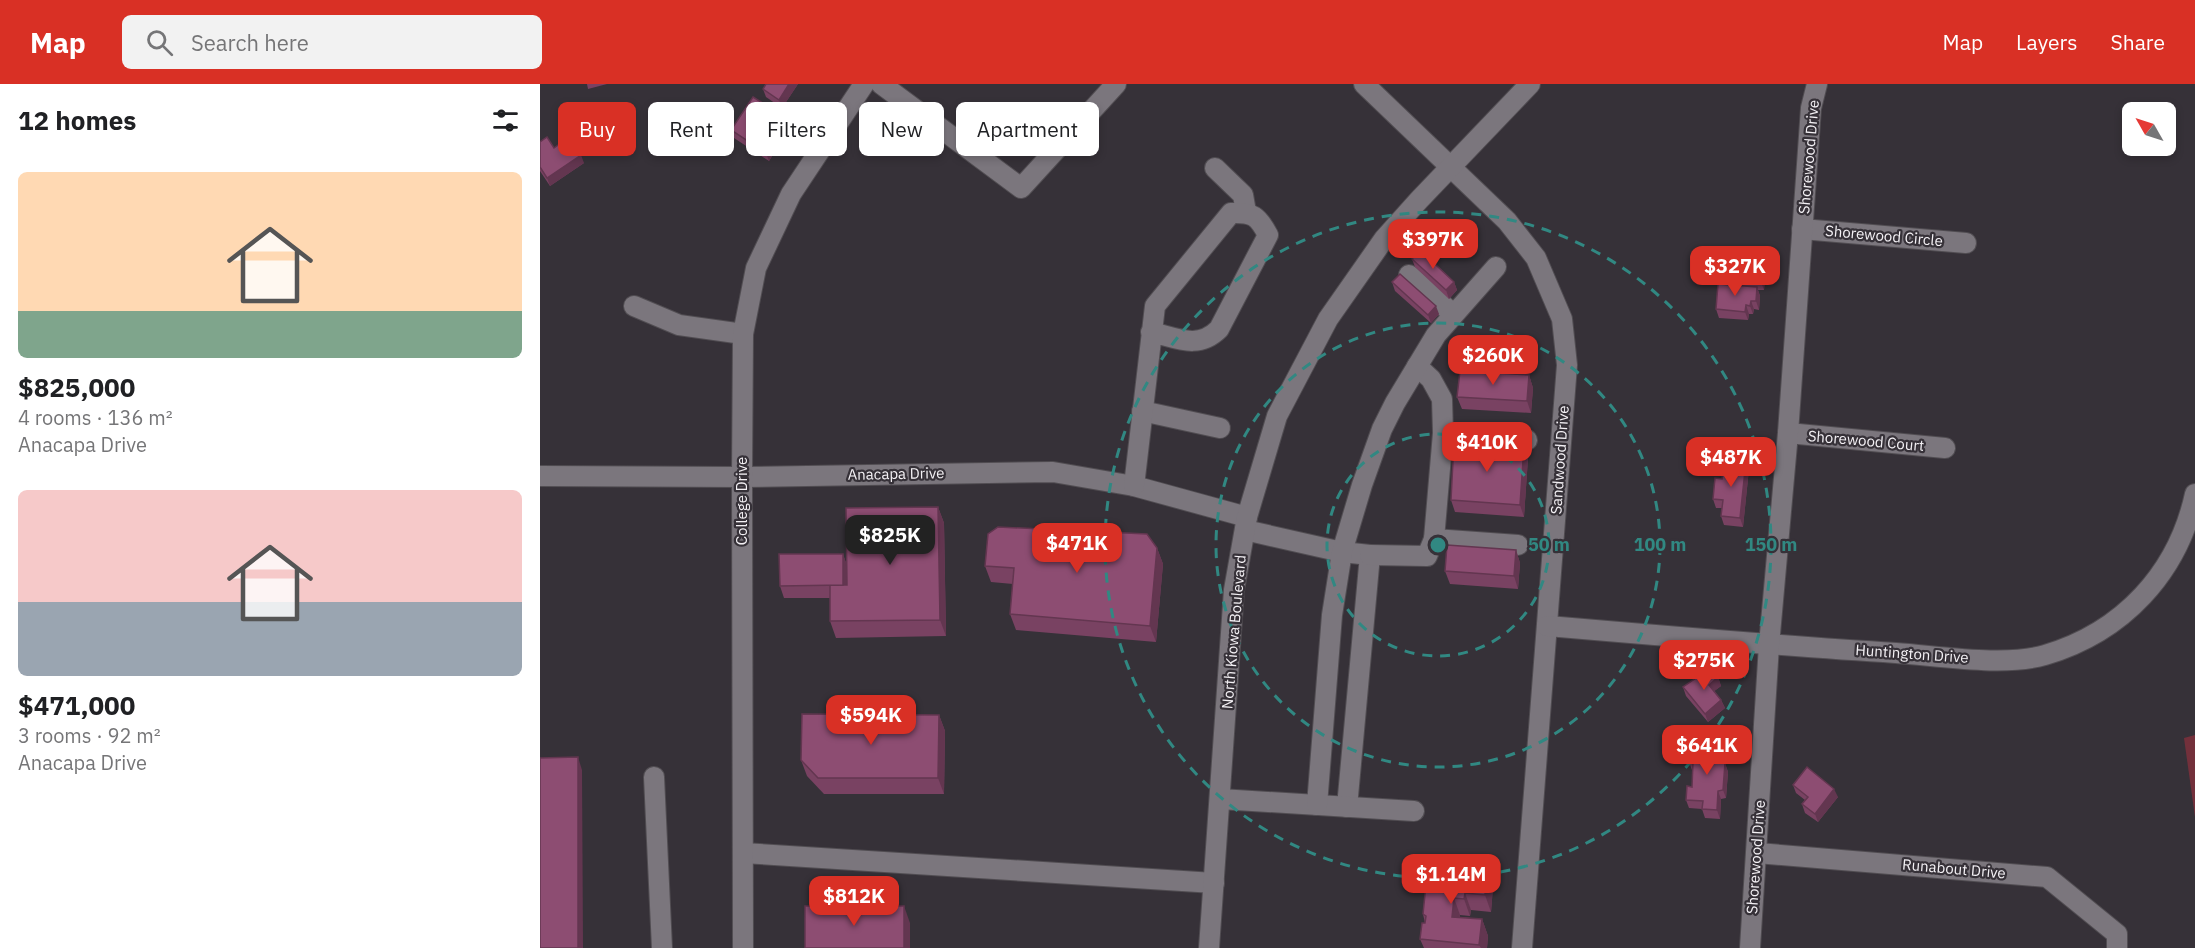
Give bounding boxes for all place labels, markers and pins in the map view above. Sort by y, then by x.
pin: $397K [1391,219,1475,270]
pin: $327K [1693,246,1777,297]
pin: $260K [1451,335,1535,386]
pin: $410K [1445,422,1529,473]
pin: $487K [1689,437,1773,488]
pin: $825K [848,515,932,566]
pin: $471K [1035,523,1119,574]
centre of rings [1428,535,1448,555]
pin: $275K [1662,640,1746,691]
pin: $594K [829,695,913,746]
pin: $641K [1665,725,1749,776]
pin: $1.14M [1402,854,1500,905]
pin: $812K [812,876,896,927]

